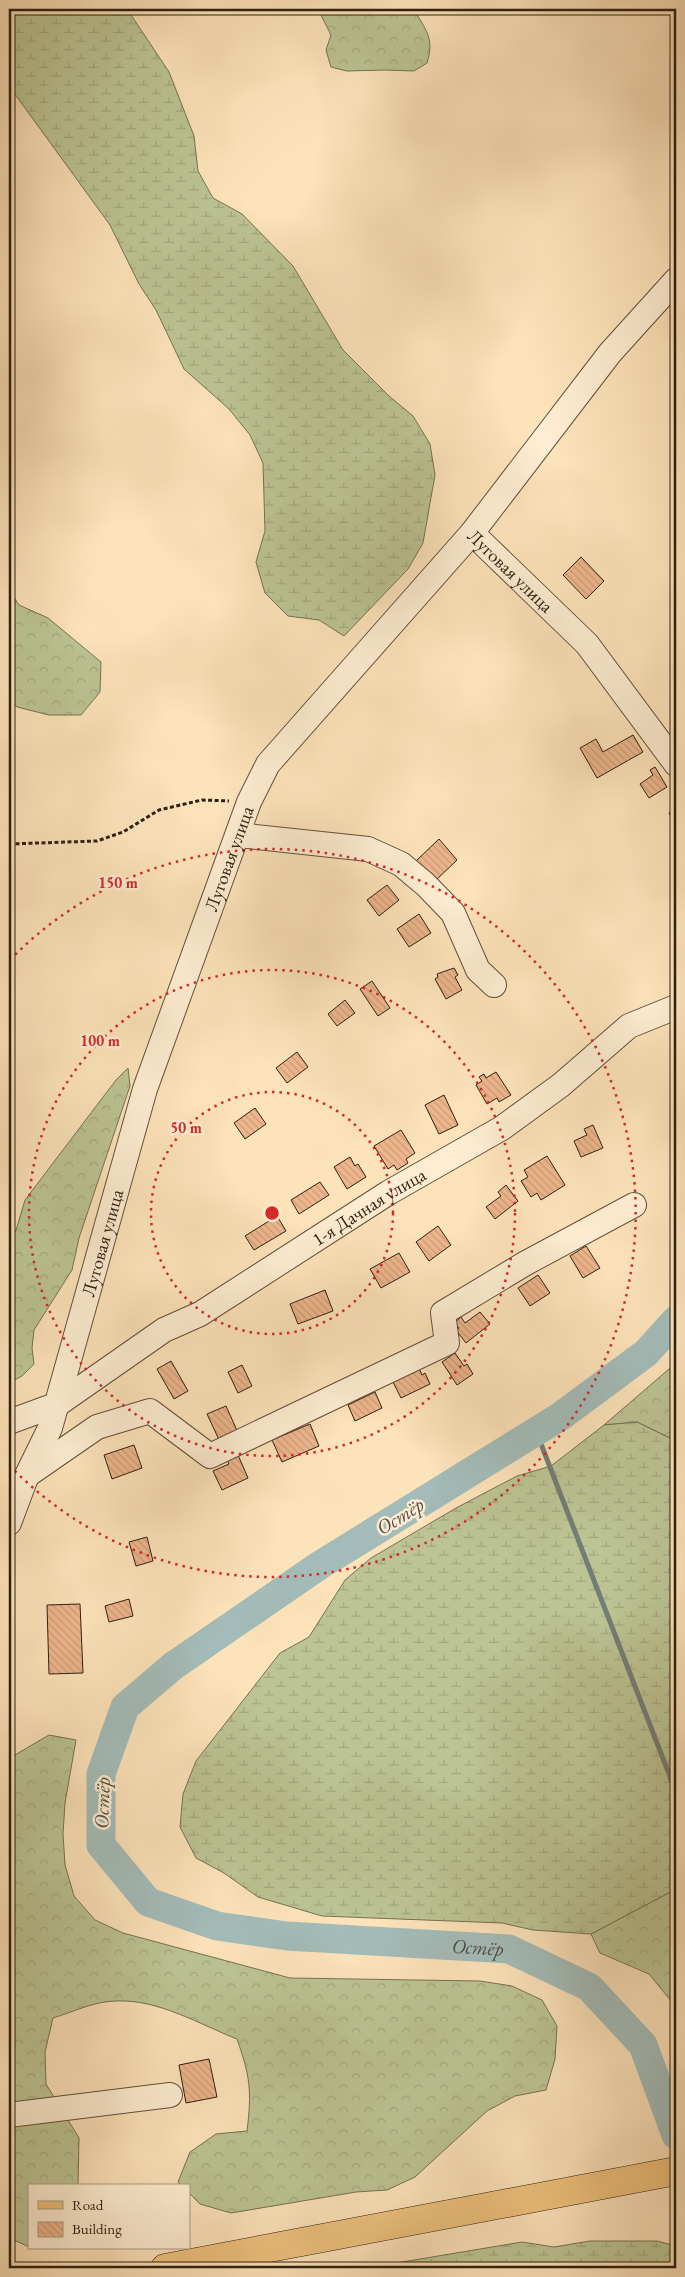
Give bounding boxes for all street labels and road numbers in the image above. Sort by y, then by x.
street label: Луговая улица [462,524,559,618]
street label: Луговая улица [199,802,260,915]
street label: 1-я Дачная улица [307,1162,431,1252]
street label: Луговая улица [75,1186,129,1299]

